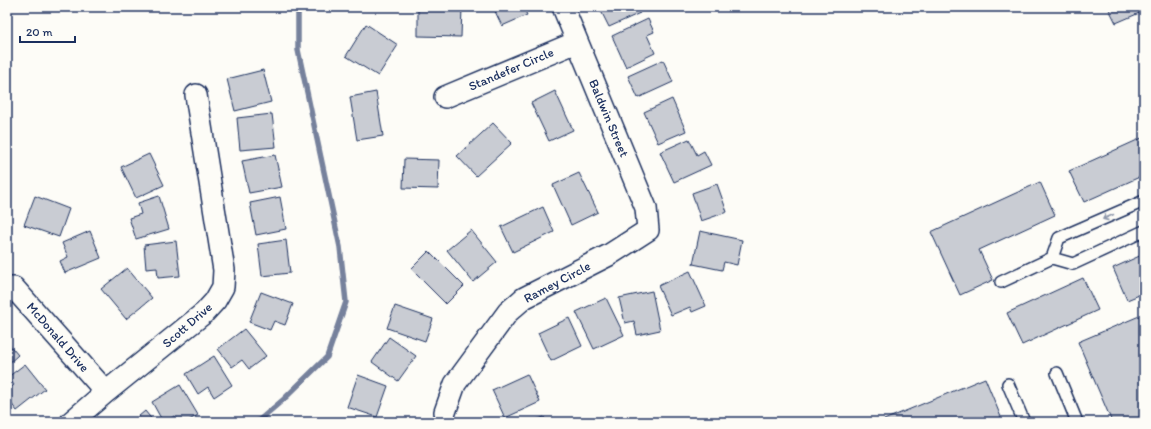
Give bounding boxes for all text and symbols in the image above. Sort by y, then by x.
scale bar [20,18,75,44]
text: 20 m [26,25,53,39]
street label: Standefer Circle [466,44,556,94]
street label: Baldwin Street [586,77,632,159]
one-way arrow [1103,213,1115,221]
street label: Ramey Circle [521,258,593,306]
street label: McDonald Drive [24,299,92,375]
street label: Scott Drive [159,299,215,351]

